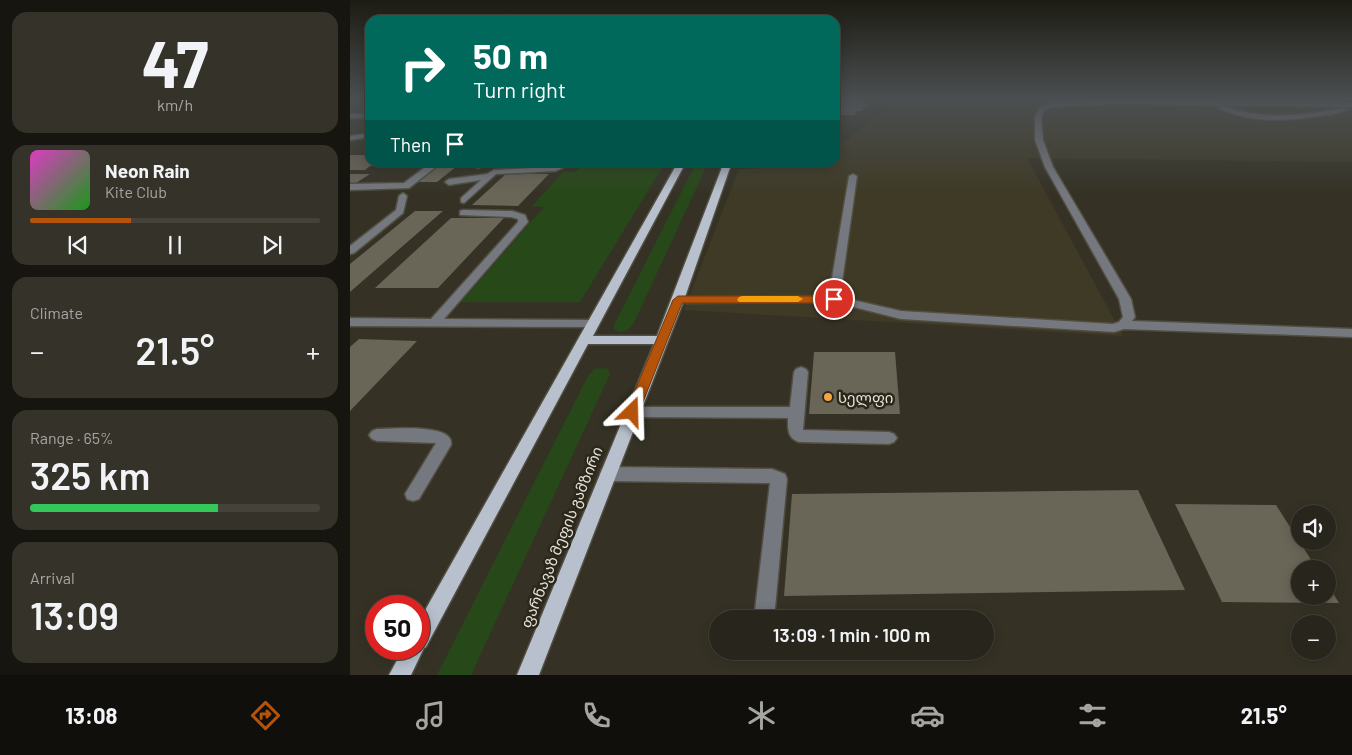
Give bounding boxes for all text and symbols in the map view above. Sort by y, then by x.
text: 47 [142,23,208,101]
text: 50 m [473,34,548,76]
icon: right [390,35,455,100]
text: Turn right [473,76,566,102]
text: km/h [157,95,193,114]
icon: arrive [441,130,469,158]
text: Then [390,133,431,156]
text: Neon Rain [105,159,190,182]
text: Kite Club [105,182,167,201]
icon: previous [64,231,92,259]
icon: pause [161,231,189,259]
icon: next [258,231,286,259]
pin [813,278,855,320]
icon: arrive [820,285,848,313]
text: Climate [30,303,83,322]
text: 21.5° [136,327,214,373]
text: − [30,334,44,368]
text: + [306,334,320,368]
position arrow [605,385,657,437]
place label: სელფი [838,388,893,407]
marker: სელფი [822,391,834,403]
text: Range · 65% [30,428,113,447]
street label: ფარნავაზ მეფის გამზირი [516,444,607,631]
text: 325 km [30,452,150,498]
map controls [1291,505,1336,660]
button: sound [1291,505,1336,550]
button: + [1291,560,1336,605]
text: Arrival [30,568,75,587]
text: 13:09 [30,592,119,638]
speed limit sign: 50 [365,595,430,660]
button: − [1291,615,1336,660]
text: 13:09 · 1 min · 100 m [773,623,930,646]
icon: directions [248,698,283,733]
icon: music [413,698,448,733]
icon: phone [579,698,614,733]
icon: climate [744,698,779,733]
icon: car [910,698,945,733]
icon: filters [1075,698,1110,733]
text: 13:08 [65,702,117,728]
text: 21.5° [1241,702,1287,728]

